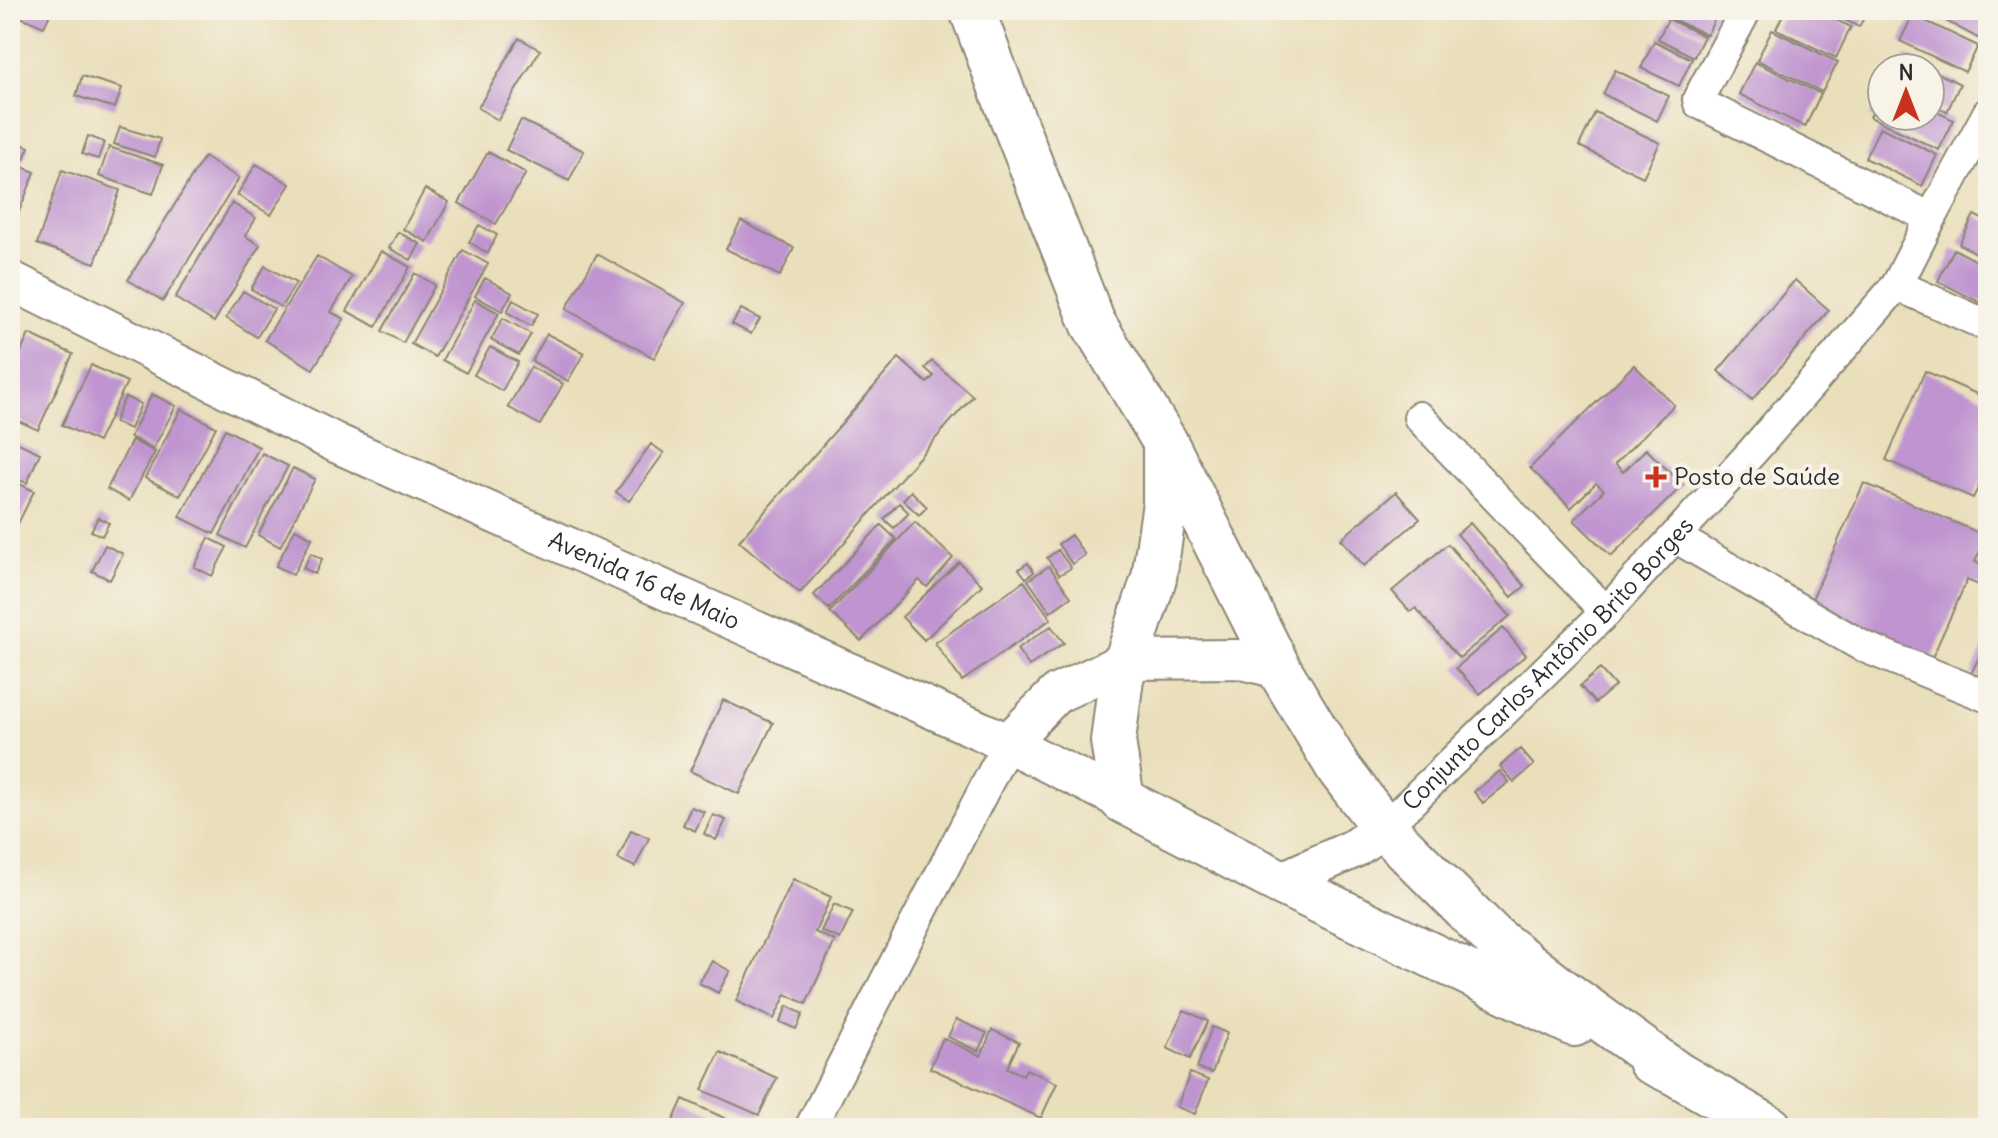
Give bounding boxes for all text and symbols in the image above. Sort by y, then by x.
north arrow [1866,52,1946,132]
text: N [1898,58,1914,86]
place label: Posto de Saúde [1674,461,1840,491]
marker: Posto de Saúde [1645,466,1667,488]
street label: Conjunto Carlos Antônio Brito Borges [1395,510,1699,816]
street label: Avenida 16 de Maio [544,524,745,635]

